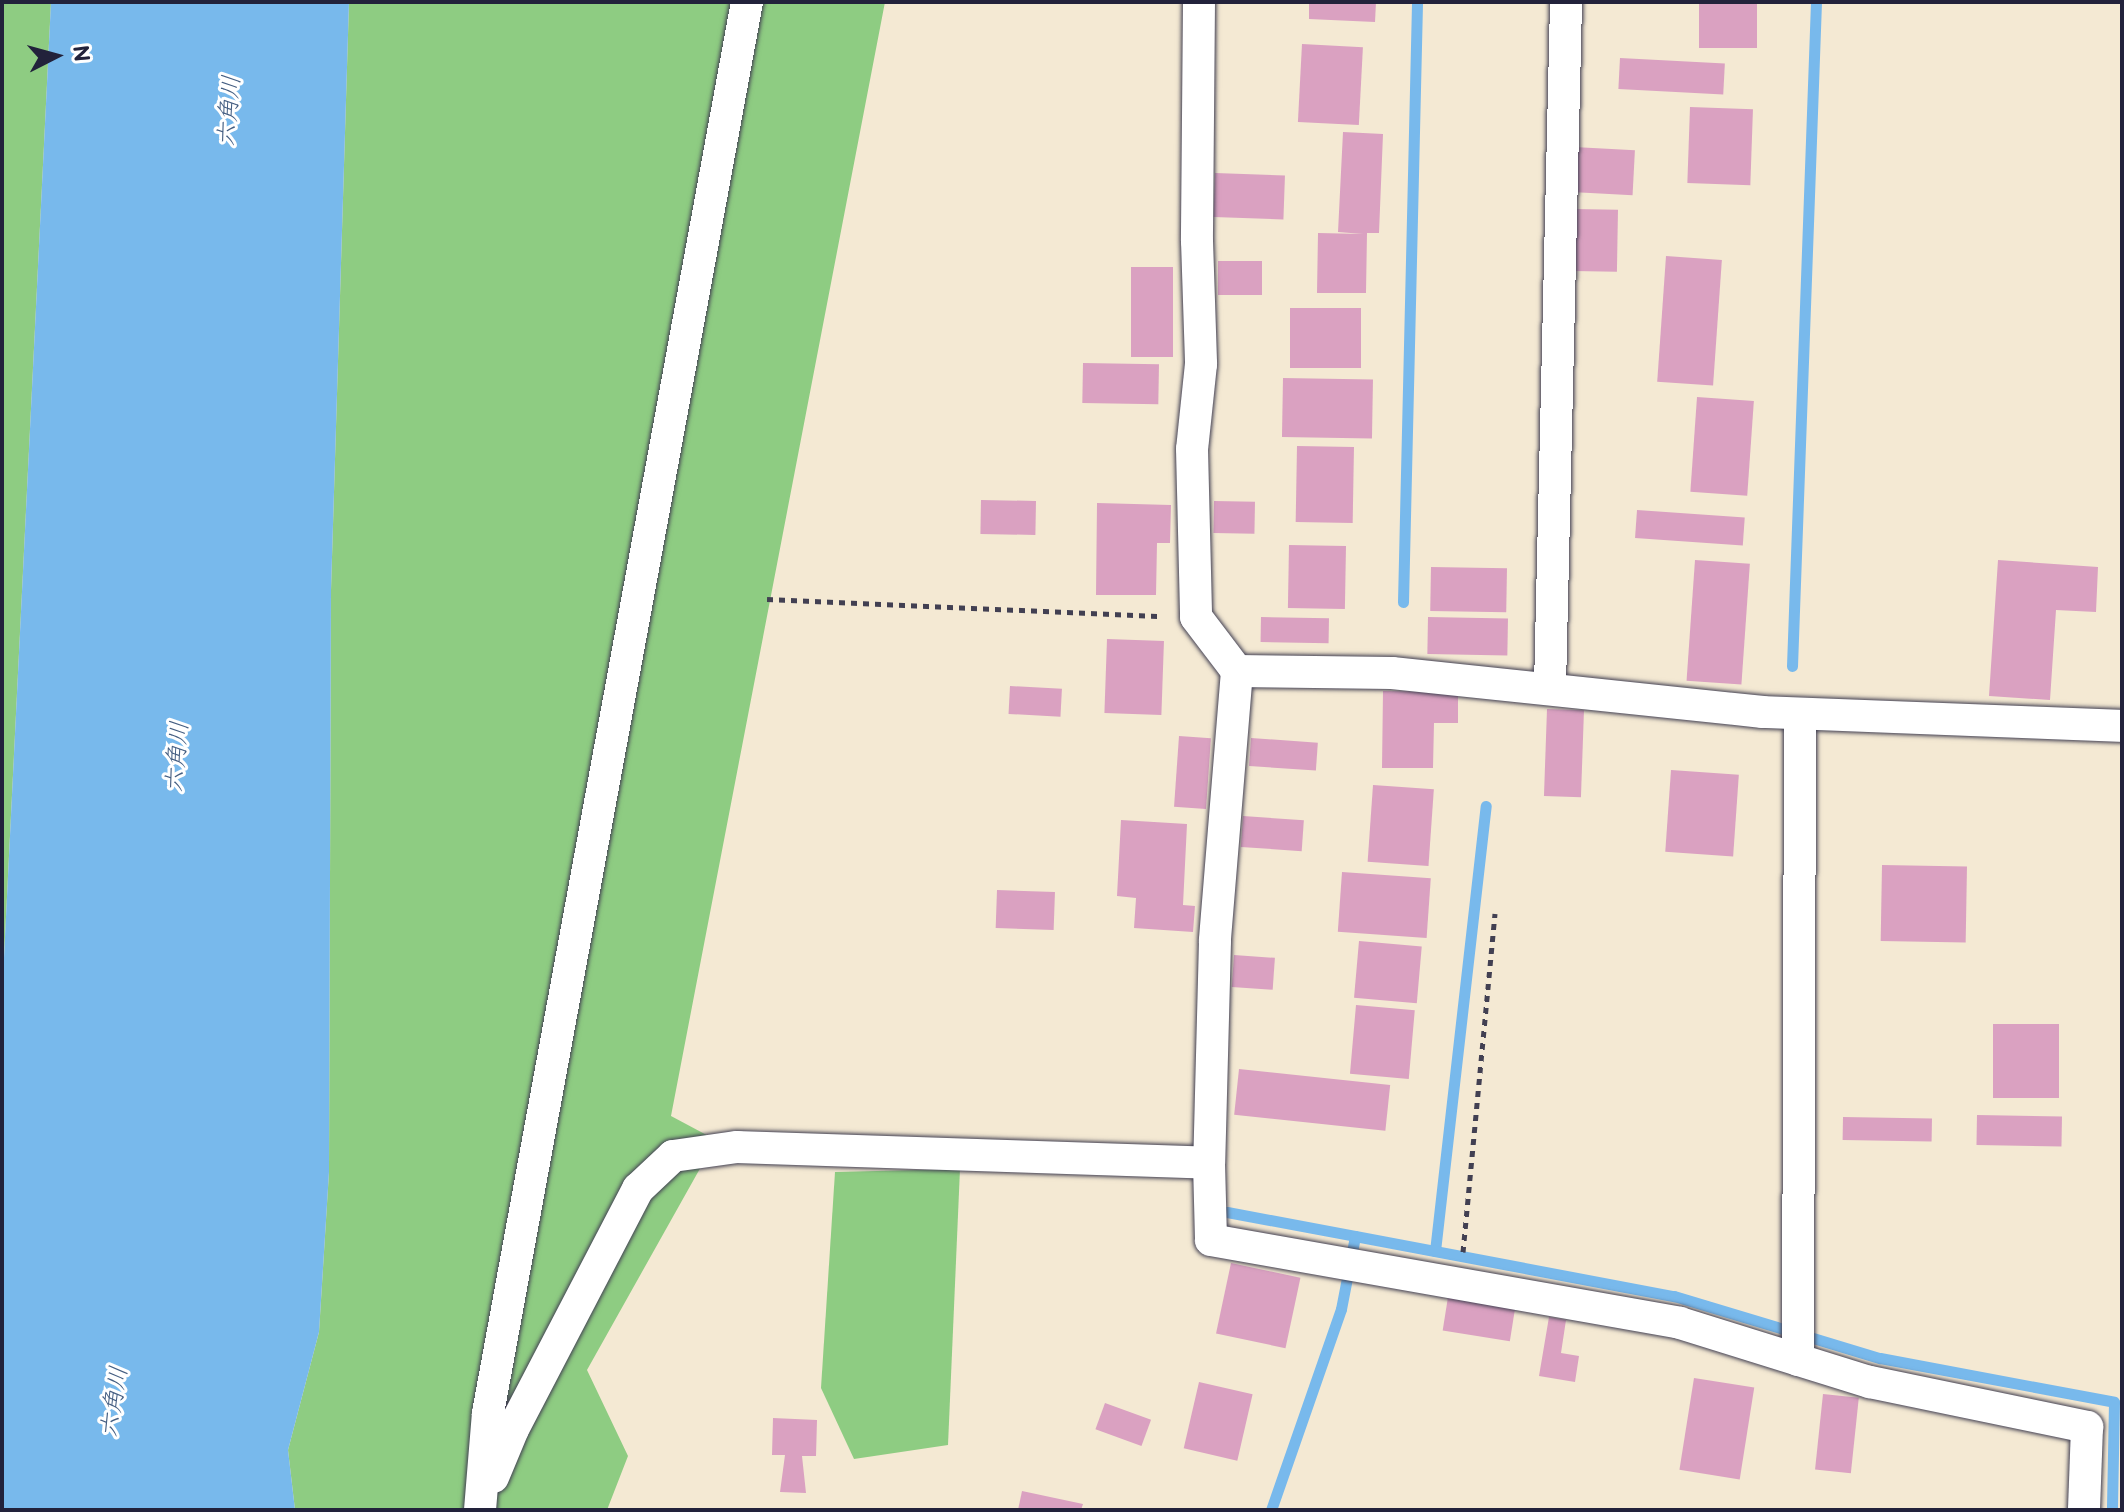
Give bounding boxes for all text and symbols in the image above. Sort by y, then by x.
north arrow [16,16,96,96]
text: N [66,44,95,63]
water label: 六角川 [212,74,246,148]
water label: 六角川 [160,720,194,794]
water label: 六角川 [94,1364,134,1440]

